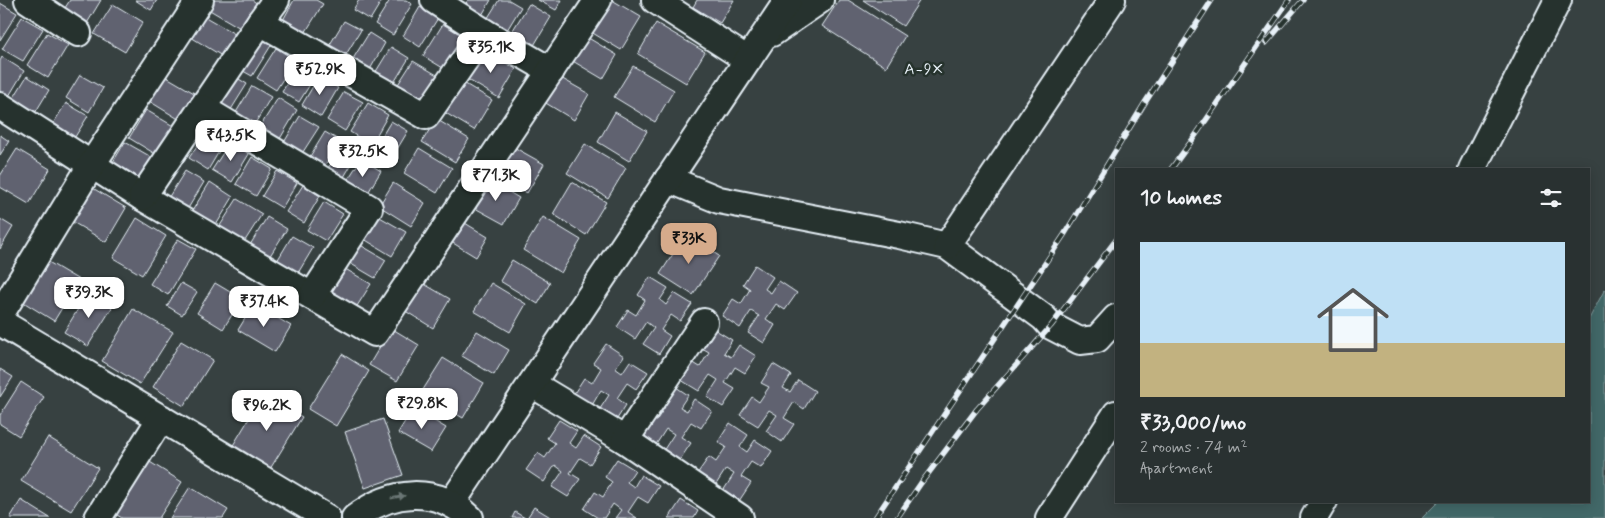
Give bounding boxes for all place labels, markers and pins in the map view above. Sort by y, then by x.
pin: ₹35.1K [450,32,532,74]
pin: ₹52.9K [279,54,361,96]
pin: ₹43.5K [190,120,272,162]
pin: ₹32.5K [322,136,404,178]
pin: ₹71.3K [455,160,537,202]
pin: ₹33K [659,222,719,265]
pin: ₹39.3K [48,276,130,319]
pin: ₹37.4K [223,286,305,328]
pin: ₹29.8K [381,388,463,430]
pin: ₹96.2K [226,390,308,432]

